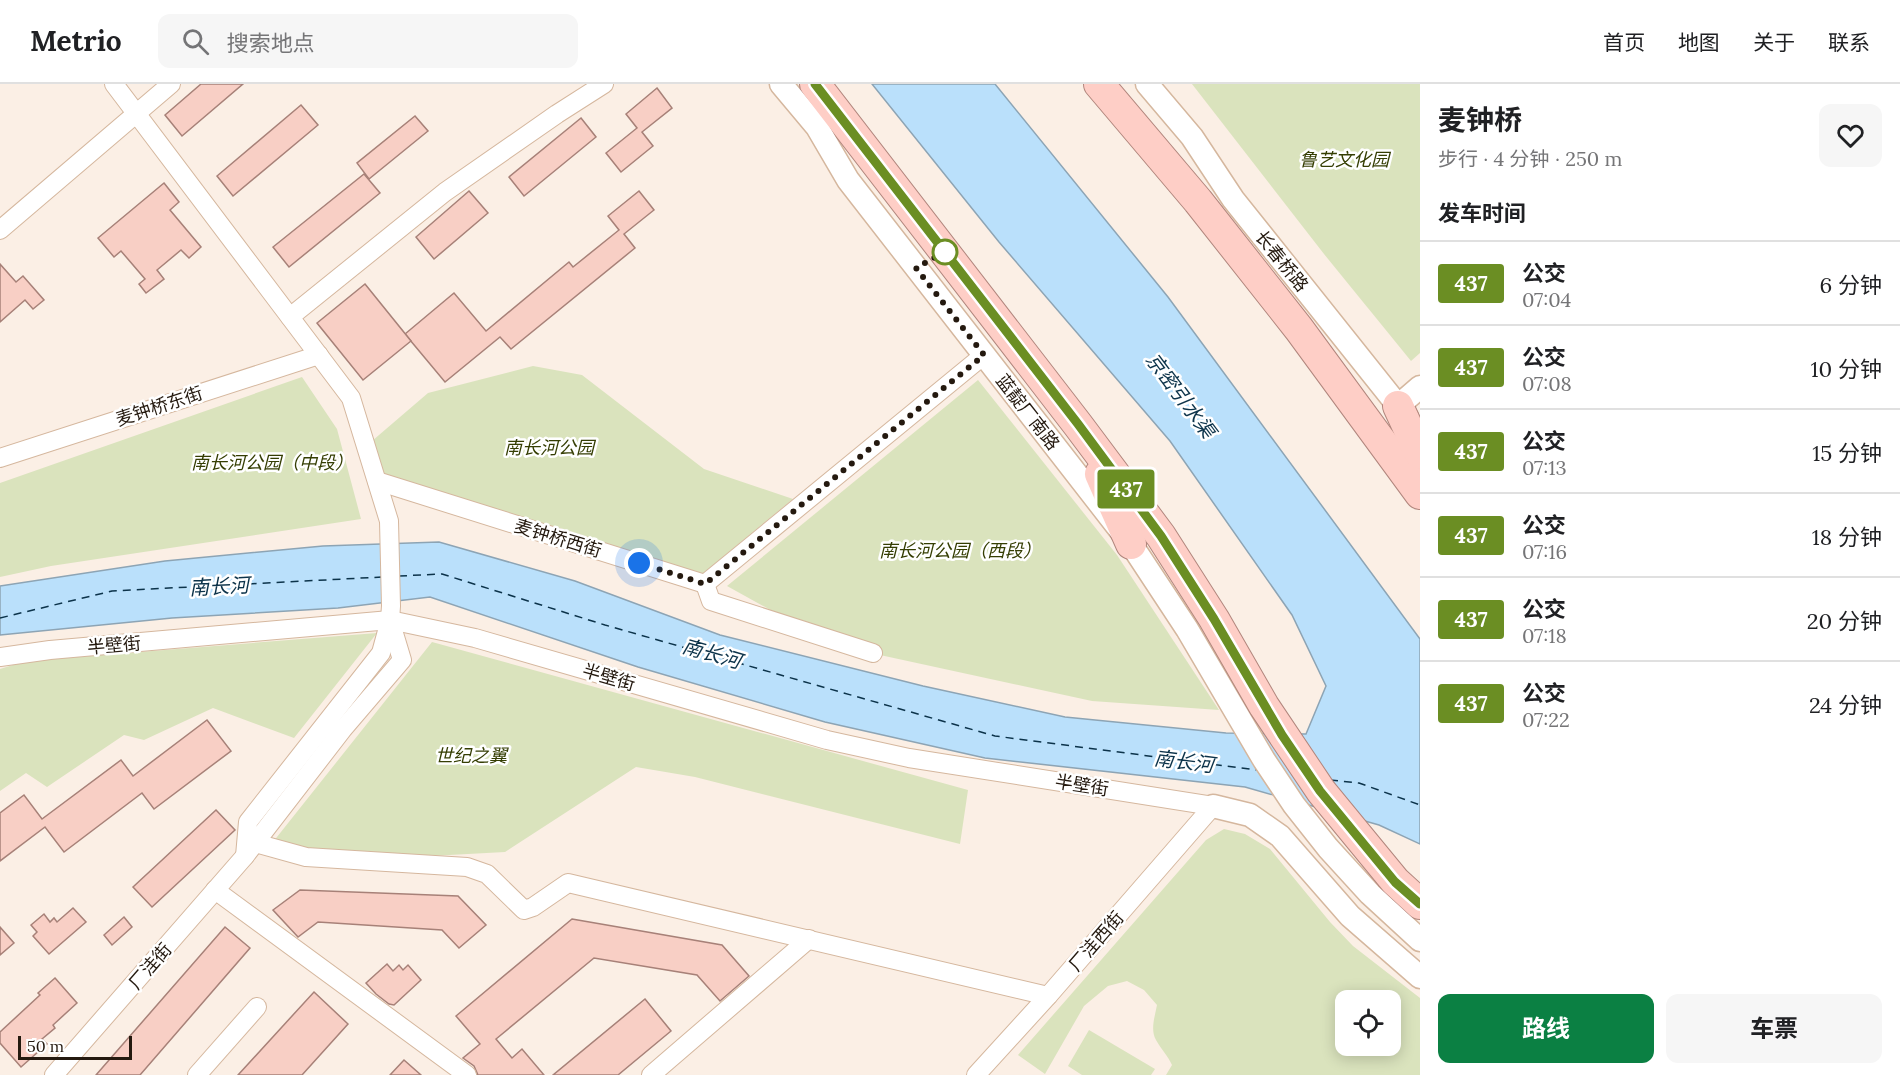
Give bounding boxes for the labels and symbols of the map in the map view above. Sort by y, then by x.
park label: 鲁艺文化园 [1299,148,1392,171]
street label: 长春桥路 [1250,226,1314,296]
unlabelled marker [932,239,958,265]
water label: 京密引水渠 [1141,348,1223,445]
street label: 蓝靛厂南路 [991,369,1065,455]
street label: 麦钟桥东街 [113,381,205,431]
park label: 南长河公园 [504,436,597,459]
park label: 南长河公园（中段） [191,451,353,474]
line badge: 437 [1092,470,1160,508]
street label: 麦钟桥西街 [512,514,604,562]
park label: 南长河公园（西段） [879,539,1041,562]
your location [624,548,654,578]
water label: 南长河 [188,572,254,600]
street label: 半壁街 [86,631,142,659]
water label: 南长河 [680,633,748,674]
street label: 半壁街 [580,659,638,695]
park label: 世纪之翼 [435,744,509,767]
water label: 南长河 [1153,745,1219,778]
street label: 半壁街 [1054,769,1110,801]
street label: 厂洼西街 [1064,906,1128,976]
street label: 厂洼街 [124,938,176,994]
scale bar [18,1033,132,1060]

